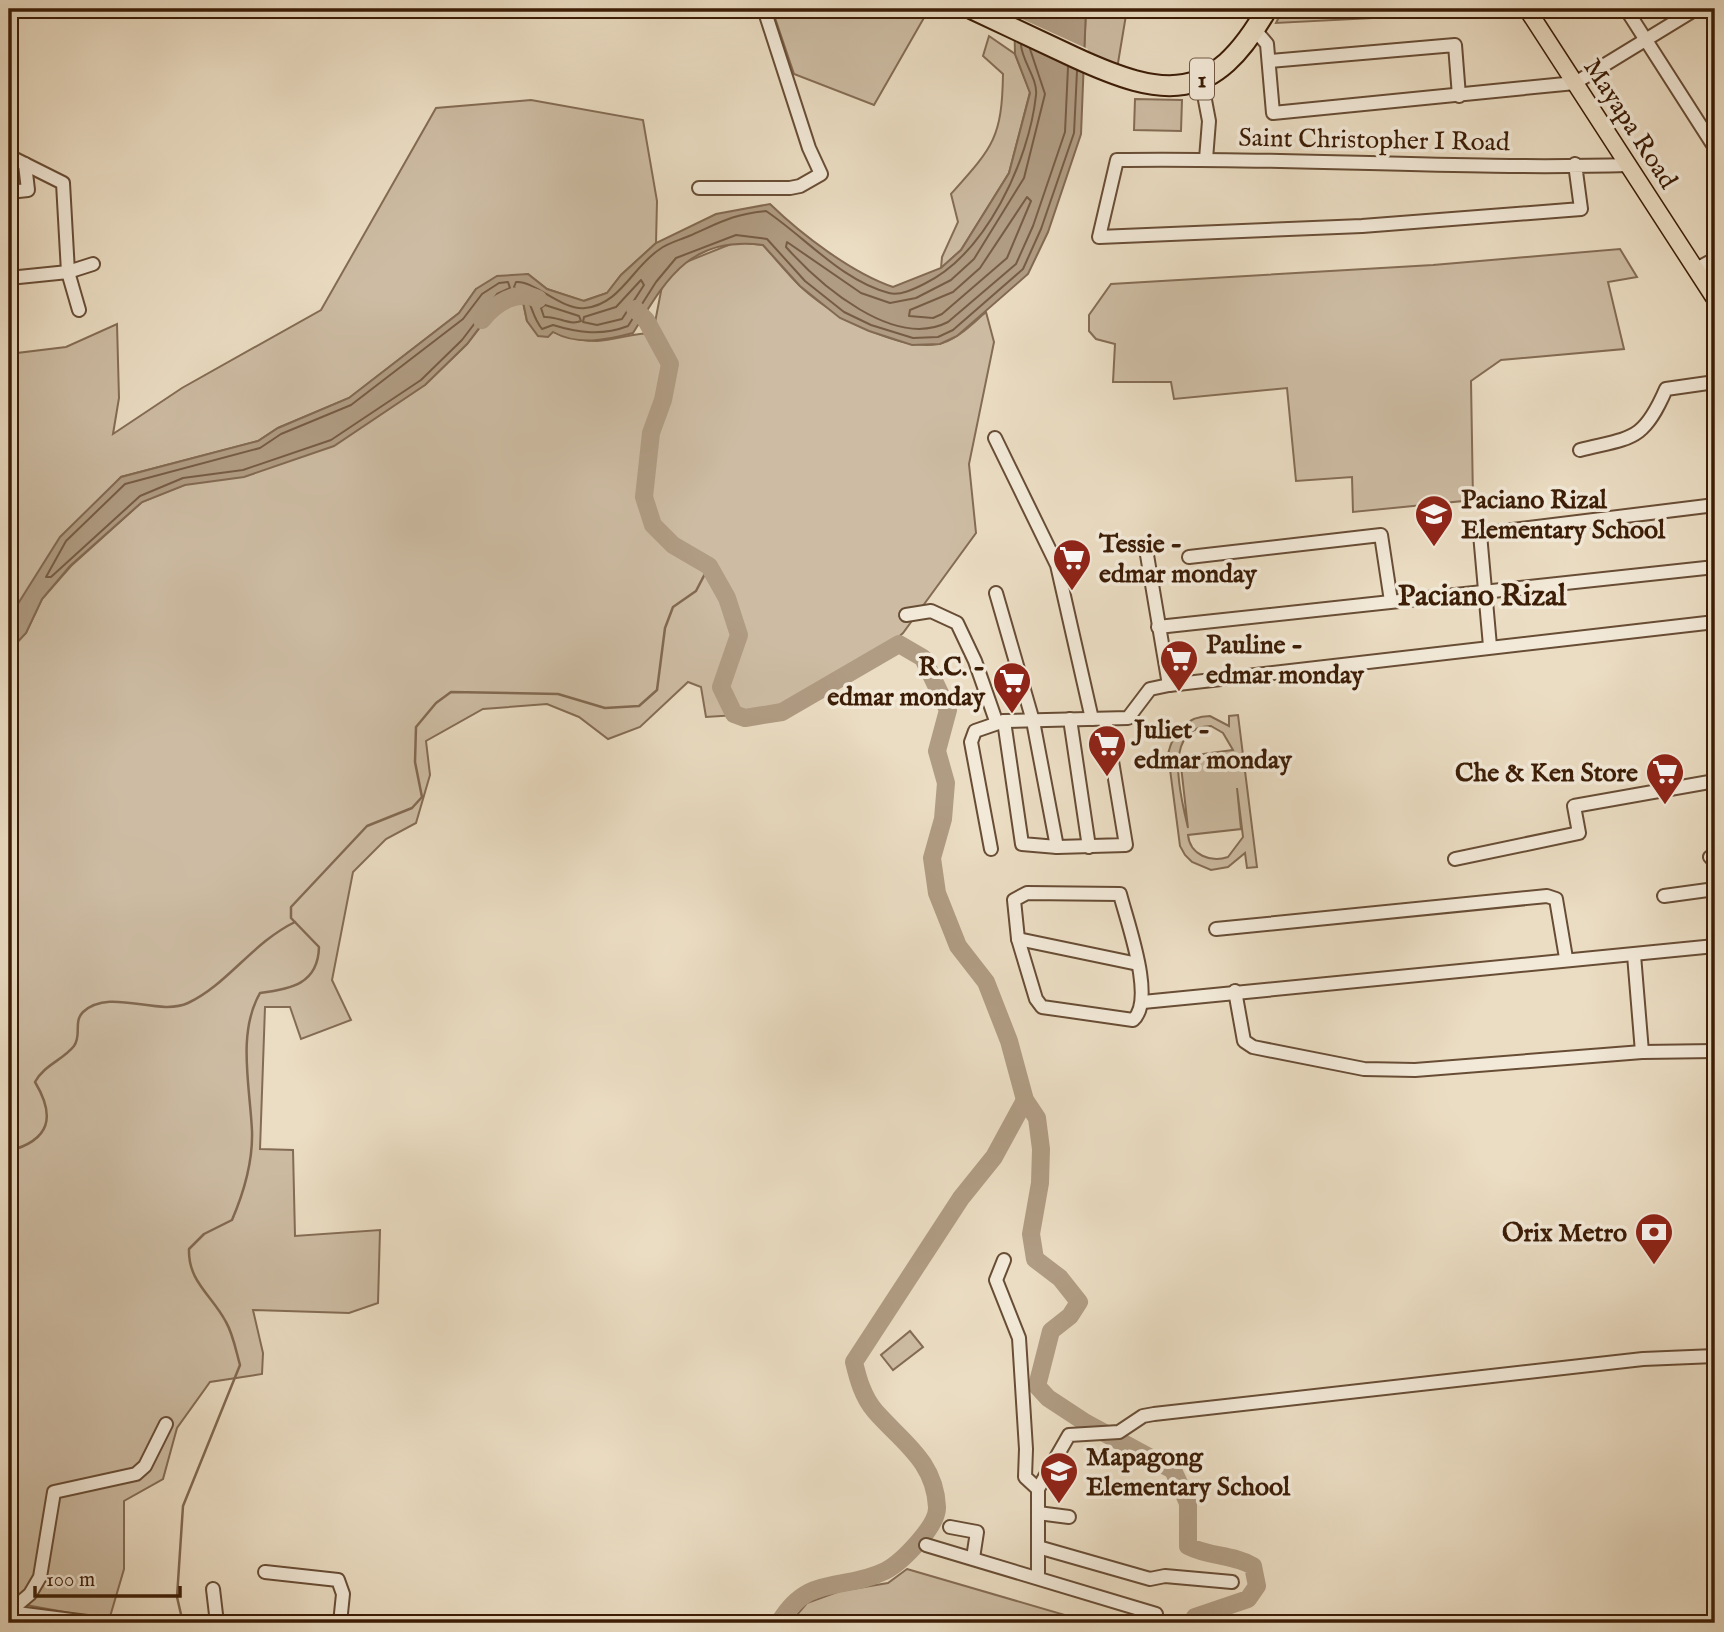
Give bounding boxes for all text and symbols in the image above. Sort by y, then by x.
street label: Mayapa Road [1575,52,1684,195]
road number: 1 [1190,58,1214,100]
street label: Saint Christopher I Road [1238,122,1510,159]
place label: Paciano Rizal Elementary School [1461,484,1666,547]
school or university icon: Paciano Rizal Elementary School [1413,493,1455,548]
place label: Tessie - edmar monday [1098,528,1258,591]
supermarket icon: Tessie - edmar monday [1051,537,1093,592]
district label: Paciano Rizal [1398,578,1567,616]
place label: Pauline - edmar monday [1206,629,1365,692]
supermarket icon: Pauline - edmar monday [1158,638,1200,693]
place label: R.C. - edmar monday [827,651,986,714]
supermarket icon: R.C. - edmar monday [991,660,1033,715]
place label: Juliet - edmar monday [1131,714,1293,777]
supermarket icon: Juliet - edmar monday [1086,723,1128,778]
supermarket icon: Che & Ken Store [1644,751,1686,806]
place label: Che & Ken Store [1455,757,1638,790]
bank icon: Orix Metro [1633,1211,1675,1266]
place label: Orix Metro [1502,1217,1627,1250]
place label: Mapagong Elementary School [1086,1441,1291,1504]
school or university icon: Mapagong Elementary School [1038,1450,1080,1505]
scale bar [35,1555,180,1599]
text: 100 m [46,1567,95,1594]

